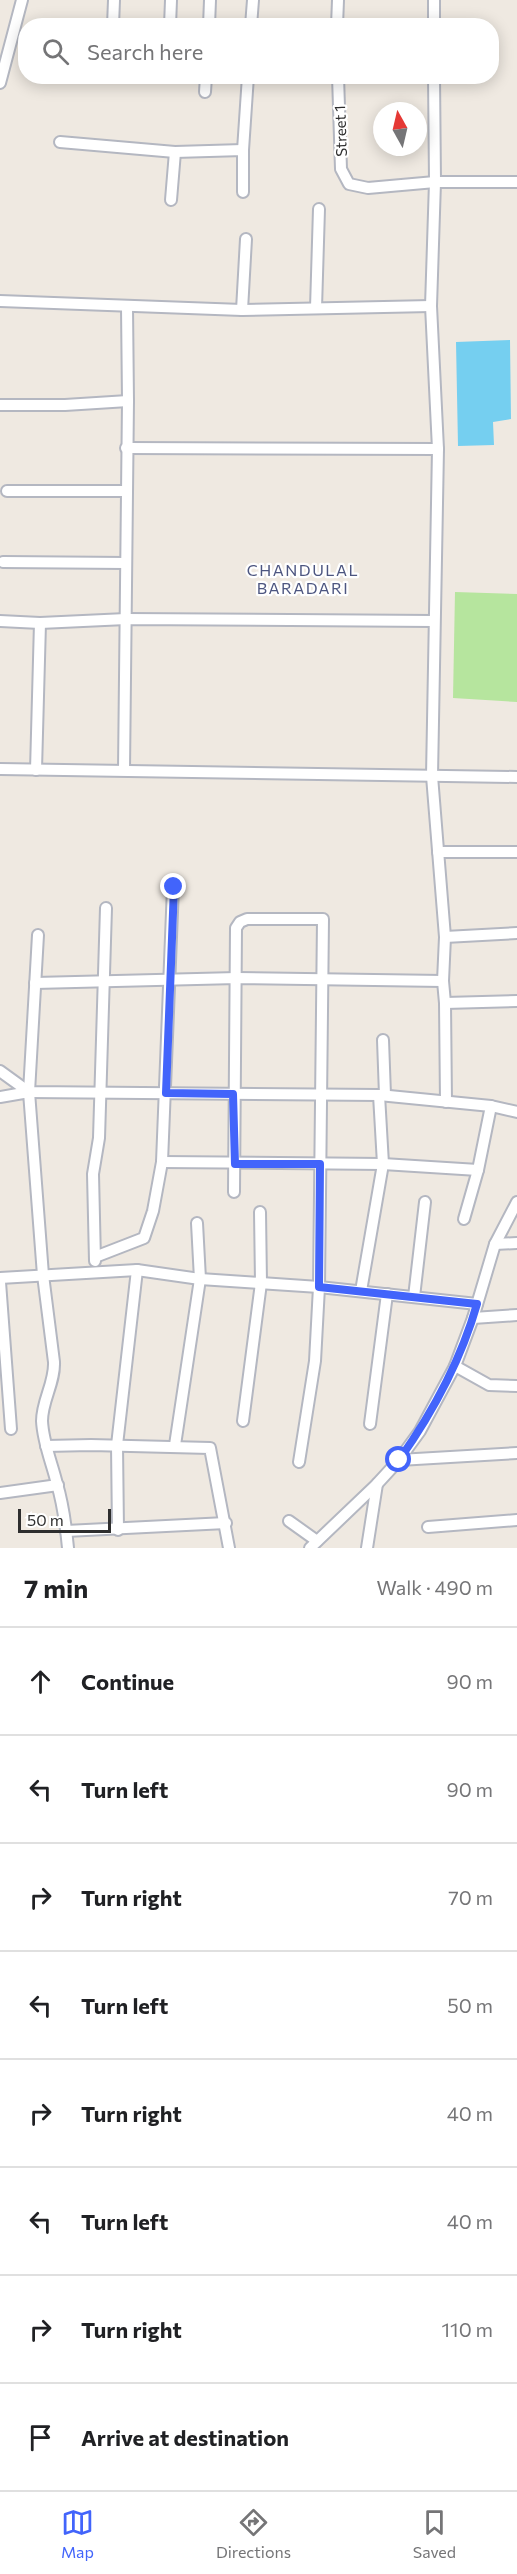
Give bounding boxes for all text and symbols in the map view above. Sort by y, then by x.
search box [18,18,499,84]
icon: search [39,35,72,68]
text: Search here [87,38,203,65]
north arrow [373,102,427,156]
street label: Street 1 [330,105,350,157]
district label: CHANDULAL BARADARI [247,560,359,597]
route end [160,873,186,899]
route start [385,1446,411,1472]
scale bar [18,1506,111,1534]
text: 50 m [27,1510,64,1529]
text: 7 min [24,1572,88,1603]
text: Walk · 490 m [376,1575,493,1599]
icon: ahead [24,1665,57,1698]
text: Continue [81,1668,174,1695]
text: 90 m [447,1669,493,1693]
icon: left [24,1773,57,1806]
text: Turn left [81,1776,168,1803]
text: 90 m [447,1777,493,1801]
icon: right [24,1881,57,1914]
text: Turn right [81,1884,182,1911]
text: 70 m [448,1885,493,1909]
icon: left [24,1989,57,2022]
text: Turn left [81,1992,168,2019]
text: 50 m [447,1993,493,2017]
icon: right [24,2097,57,2130]
text: Turn right [81,2100,182,2127]
text: 40 m [447,2101,493,2125]
icon: left [24,2205,57,2238]
text: Turn left [81,2208,168,2235]
text: 40 m [447,2209,493,2233]
icon: right [24,2313,57,2346]
text: Turn right [81,2316,182,2343]
text: 110 m [442,2317,493,2341]
icon: arrive [24,2421,57,2454]
text: Arrive at destination [81,2424,289,2451]
tab: Map [61,2506,94,2561]
tab: Directions [216,2506,291,2561]
tab: Saved [413,2506,456,2561]

